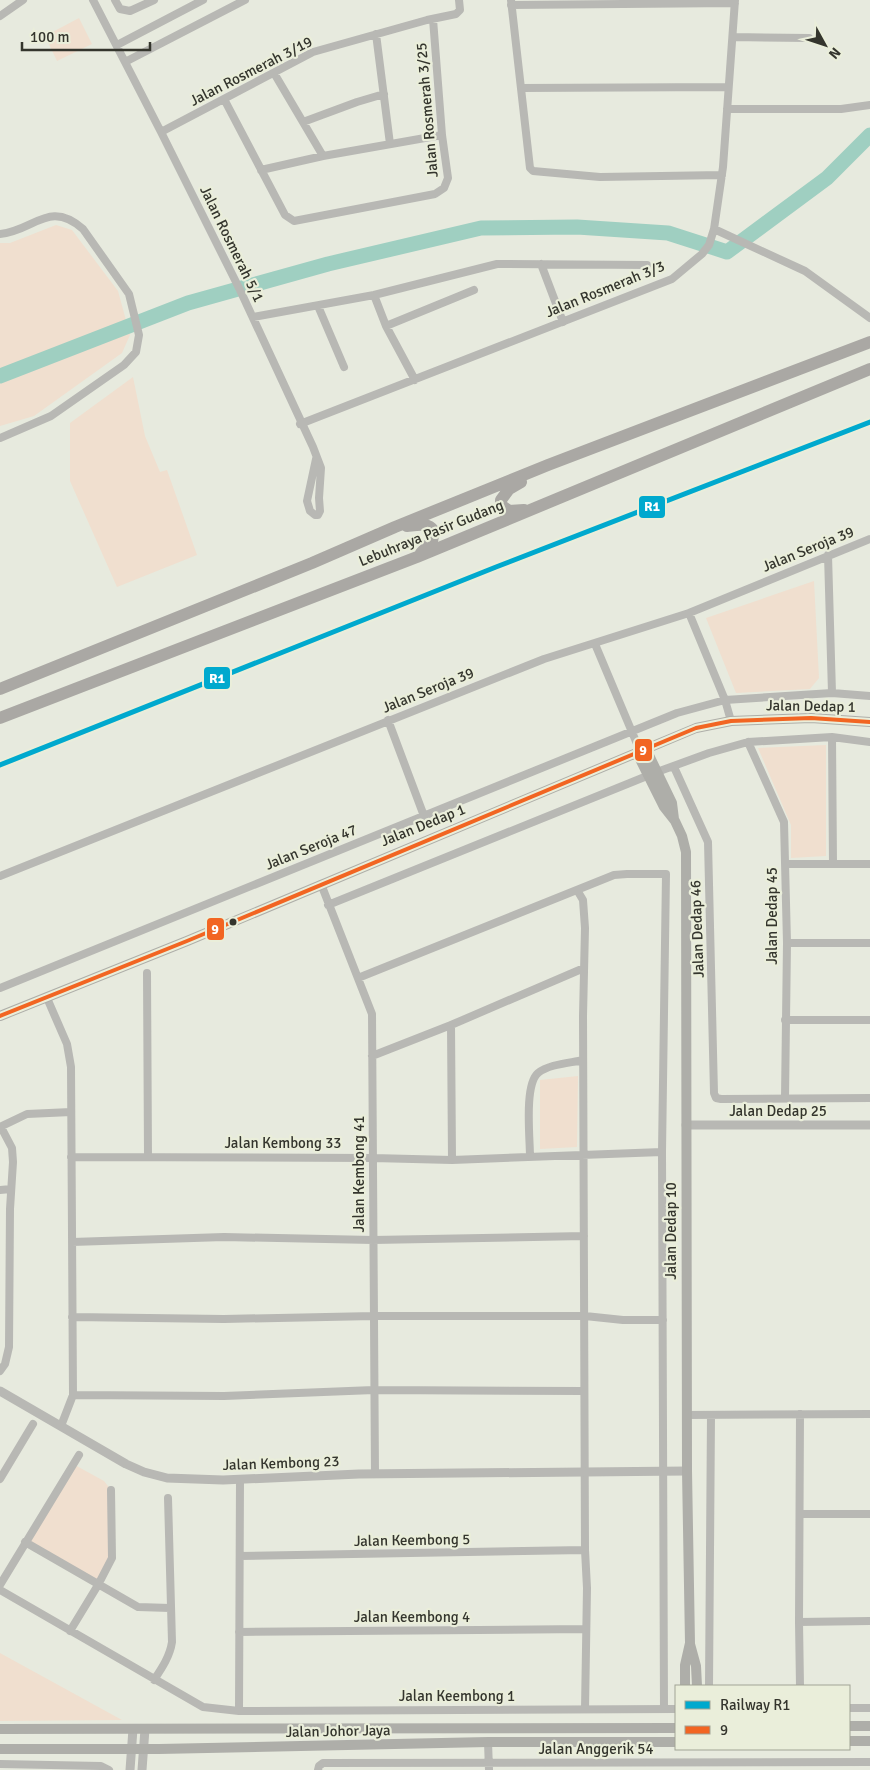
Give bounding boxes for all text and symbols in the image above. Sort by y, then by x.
scale bar [22,20,150,52]
north arrow [800,20,850,70]
text: 100 m [30,28,70,46]
street label: Jalan Rosmerah 3/19 [187,32,315,110]
street label: Jalan Rosmerah 3/25 [412,42,442,178]
text: N [825,44,844,62]
street label: Jalan Rosmerah 5/1 [196,183,268,305]
street label: Jalan Rosmerah 3/3 [543,257,667,321]
line badge: R1 [638,495,666,519]
street label: Lebuhraya Pasir Gudang [356,496,506,570]
text: R1 [644,498,661,515]
street label: Jalan Seroja 39 [759,522,857,576]
street label: Jalan Seroja 39 [379,663,477,717]
line badge: R1 [203,666,231,690]
text: R1 [209,670,226,687]
street label: Jalan Dedap 1 [766,696,856,716]
line badge: 9 [634,738,653,762]
text: 9 [639,742,647,759]
street label: Jalan Dedap 1 [378,800,468,850]
street label: Jalan Seroja 47 [262,820,360,874]
street label: Jalan Dedap 45 [763,867,781,965]
street label: Jalan Dedap 46 [686,880,708,978]
line badge: 9 [206,917,225,941]
unlabelled marker [228,917,238,927]
text: 9 [211,921,219,938]
street label: Jalan Dedap 25 [729,1102,827,1120]
street label: Jalan Kembong 41 [350,1116,368,1232]
street label: Jalan Kembong 33 [225,1134,341,1152]
street label: Jalan Dedap 10 [662,1182,680,1280]
street label: Jalan Kembong 23 [222,1452,340,1474]
street label: Jalan Keembong 5 [354,1530,470,1550]
street label: Jalan Keembong 4 [354,1608,470,1626]
legend [675,1685,850,1750]
street label: Jalan Keembong 1 [399,1687,515,1705]
text: Railway R1 [720,1696,790,1714]
street label: Jalan Johor Jaya [285,1721,391,1741]
text: 9 [720,1721,728,1739]
street label: Jalan Anggerik 54 [538,1740,654,1758]

